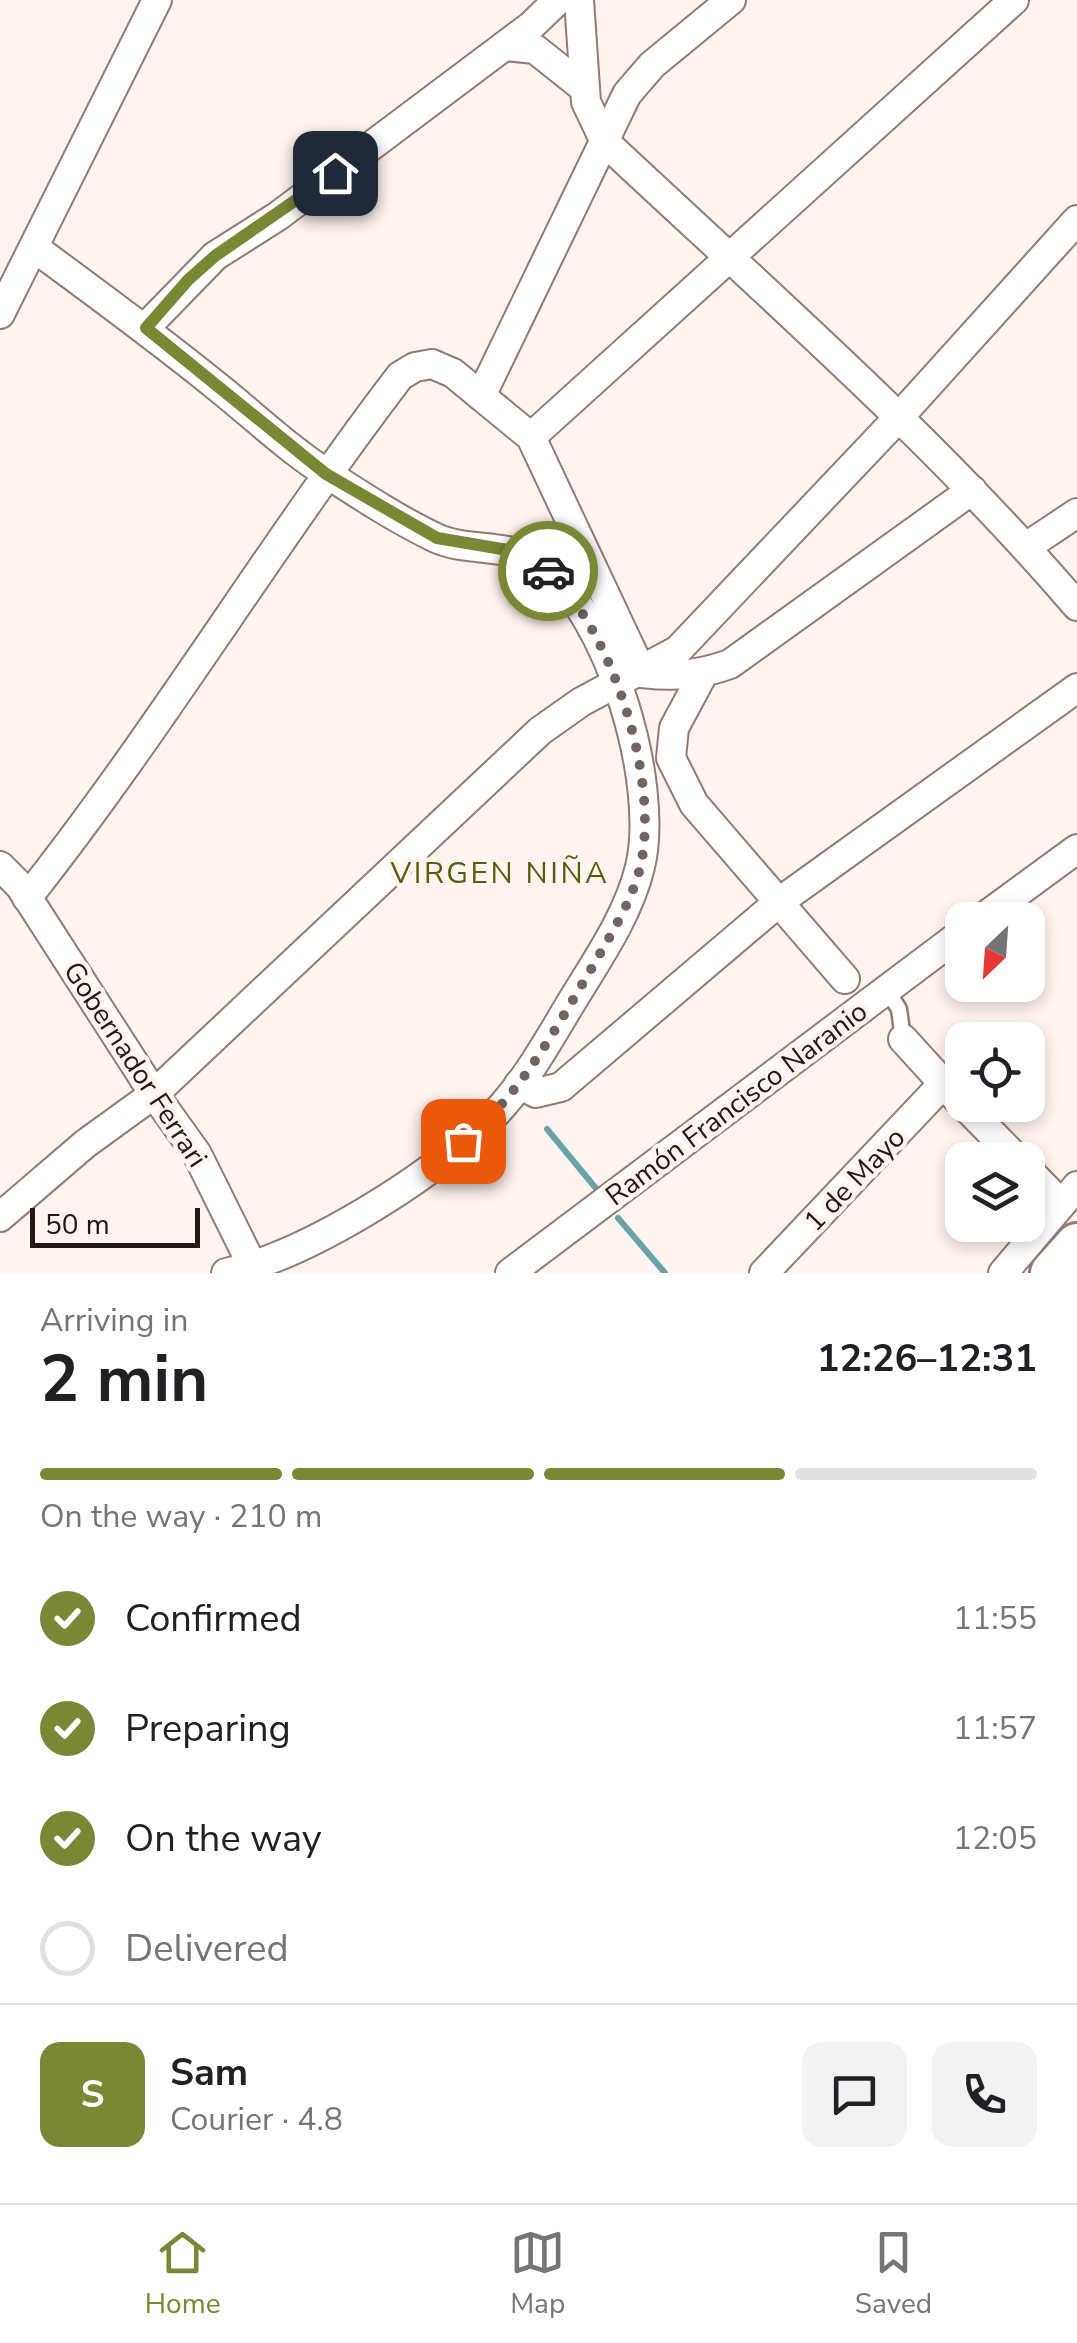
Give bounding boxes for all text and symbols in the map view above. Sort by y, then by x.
pin [293,131,378,216]
icon: home [308,146,363,201]
courier [498,521,598,621]
icon: car [521,544,576,599]
district label: VIRGEN NIÑA [390,853,609,894]
north arrow [945,902,1045,1002]
map controls [945,902,1045,1242]
street label: Gobernador Ferrari [54,954,216,1175]
street label: Ramón Francisco Naranio [598,993,875,1215]
button: locate [945,1022,1045,1122]
pin [421,1099,506,1184]
icon: bag [436,1114,491,1169]
street label: 1 de Mayo [796,1119,914,1240]
button: layers [945,1142,1045,1242]
scale bar [30,1203,200,1248]
text: 50 m [45,1206,110,1244]
text: Arriving in [40,1299,188,1342]
text: 12:26–12:31 [817,1333,1037,1384]
text: 2 min [40,1335,208,1424]
text: On the way · 210 m [40,1495,322,1538]
icon: check [40,1591,95,1646]
text: Confirmed [125,1593,302,1644]
text: 11:55 [953,1597,1037,1640]
icon: check [40,1701,95,1756]
text: Preparing [125,1703,291,1754]
text: 11:57 [953,1707,1037,1750]
icon: check [40,1811,95,1866]
text: On the way [125,1813,321,1864]
text: 12:05 [953,1817,1037,1860]
text: Delivered [125,1923,289,1974]
button: chat [802,2042,907,2147]
button: phone [932,2042,1037,2147]
text: Sam [170,2047,248,2098]
text: S [81,2069,104,2120]
text: Courier · 4.8 [170,2098,343,2141]
tab: Home [145,2225,221,2323]
tab: Map [510,2225,565,2323]
tab: Saved [855,2225,932,2323]

